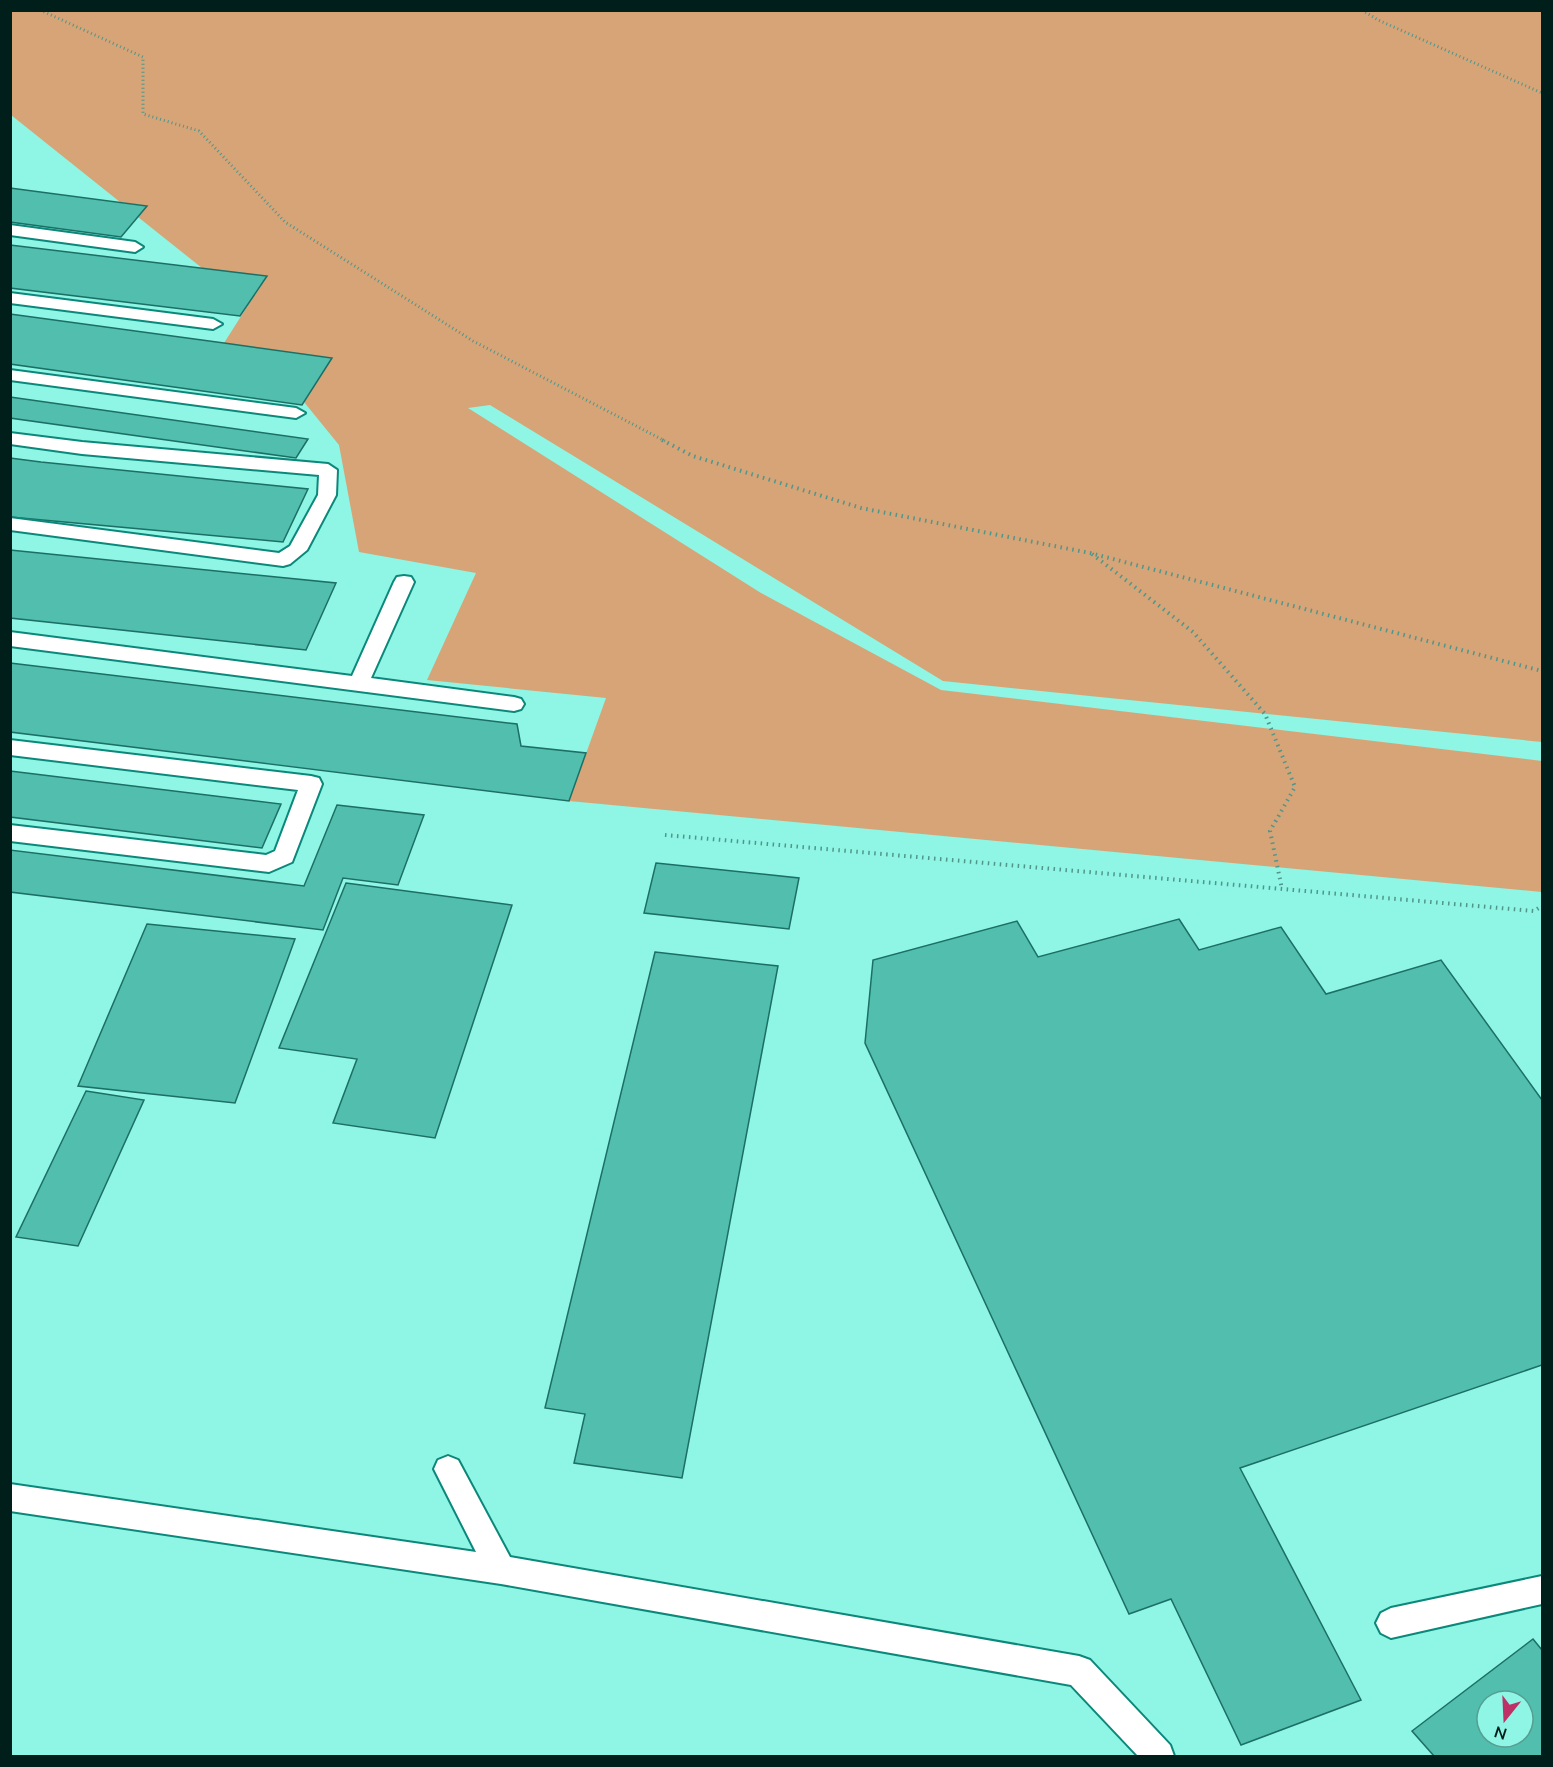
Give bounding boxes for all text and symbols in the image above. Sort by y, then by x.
north arrow [1475,1689,1535,1749]
text: N [1492,1722,1509,1745]

